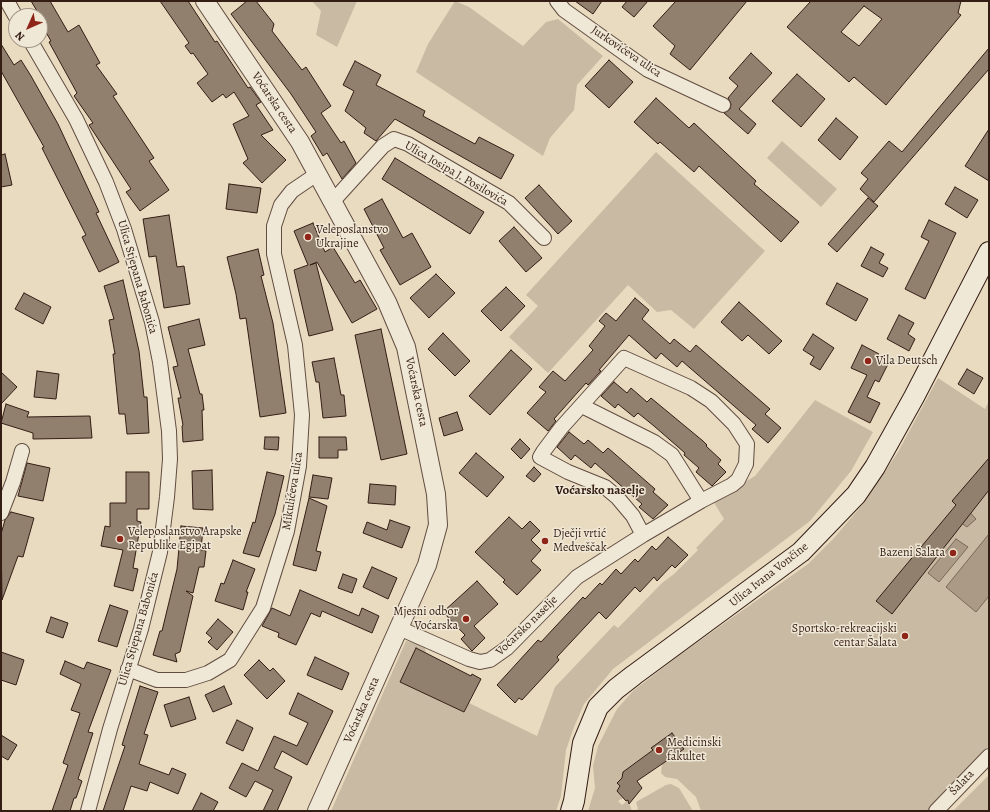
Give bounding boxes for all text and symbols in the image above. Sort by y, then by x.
north arrow [8,8,48,48]
street label: Jurkovićeva ulica [588,23,664,81]
text: N [12,28,28,44]
street label: Voćarska cesta [248,70,300,136]
street label: Ulica Josipa J. Posilovića [402,139,510,209]
street label: Ulica Stjepana Babonića [114,218,160,336]
place label: Veleposlanstvo Ukrajine [316,223,388,251]
marker: Veleposlanstvo Ukrajine [303,232,313,242]
place label: Vila Deutsch [876,354,938,368]
street label: Voćarska cesta [402,356,430,428]
marker: Vila Deutsch [863,356,873,366]
street label: Mikulićeva ulica [280,451,306,531]
district label: Voćarsko naselje [555,483,645,499]
place label: Veleposlanstvo Arapske Republike Egipat [128,525,242,553]
place label: Dječji vrtić Medveščak [553,527,607,555]
marker: Veleposlanstvo Arapske Republike Egipat [115,534,125,544]
marker: Dječji vrtić Medveščak [540,536,550,546]
street label: Ulica Ivana Vončine [727,540,811,610]
place label: Bazeni Šalata [879,546,945,560]
marker: Bazeni Šalata [948,548,958,558]
street label: Ulica Stjepana Babonića [116,570,162,688]
street label: Voćarsko naselje [493,593,561,659]
place label: Mjesni odbor Voćarska [393,605,458,633]
marker: Mjesni odbor Voćarska [461,614,471,624]
place label: Sportsko-rekreacijski centar Šalata [792,622,897,650]
marker: Sportsko-rekreacijski centar Šalata [900,631,910,641]
street label: Voćarska cesta [341,675,383,745]
place label: Medicinski fakultet [667,736,721,764]
marker: Medicinski fakultet [654,745,664,755]
street label: Šalata [946,767,978,799]

